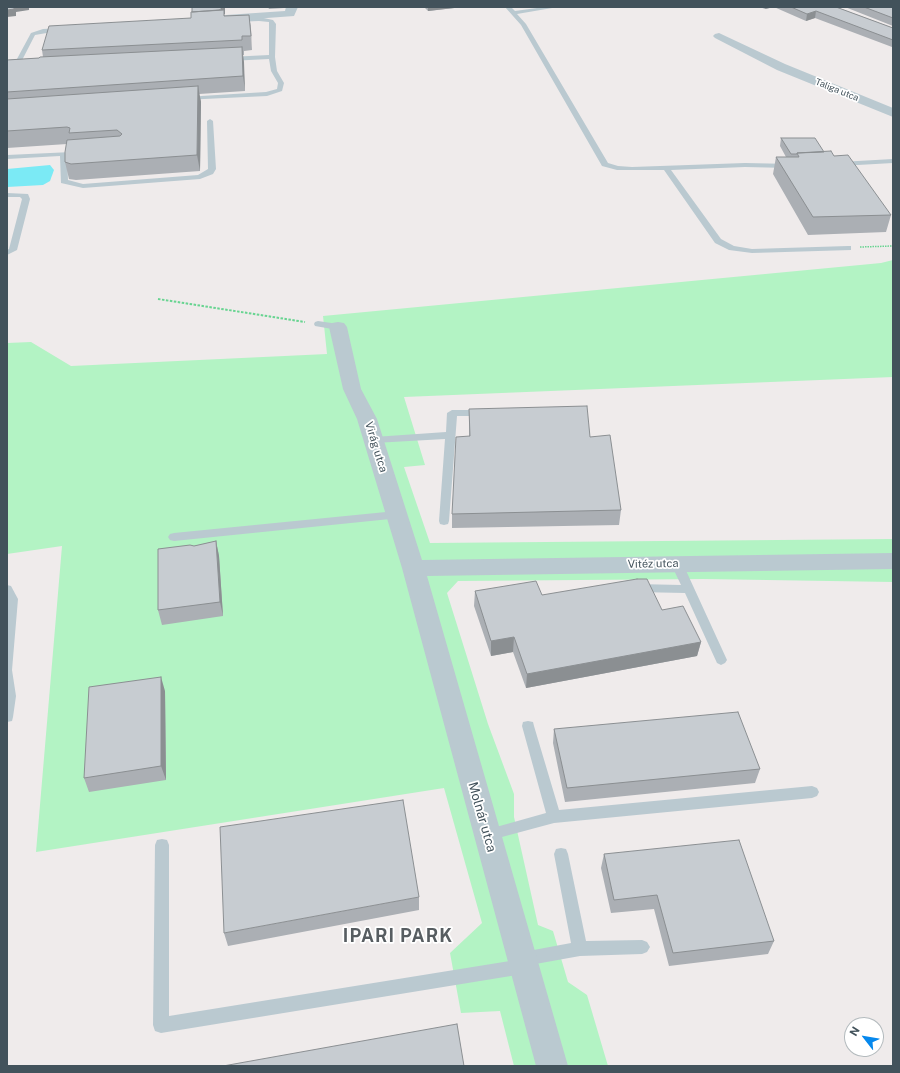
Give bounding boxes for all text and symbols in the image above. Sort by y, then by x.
street label: Taliga utca [814,76,860,104]
street label: Virág utca [362,420,390,474]
street label: Vitéz utca [627,557,679,571]
street label: Molnár utca [465,780,499,854]
district label: IPARI PARK [343,925,453,947]
north arrow [844,1017,884,1057]
text: N [847,1025,862,1038]

